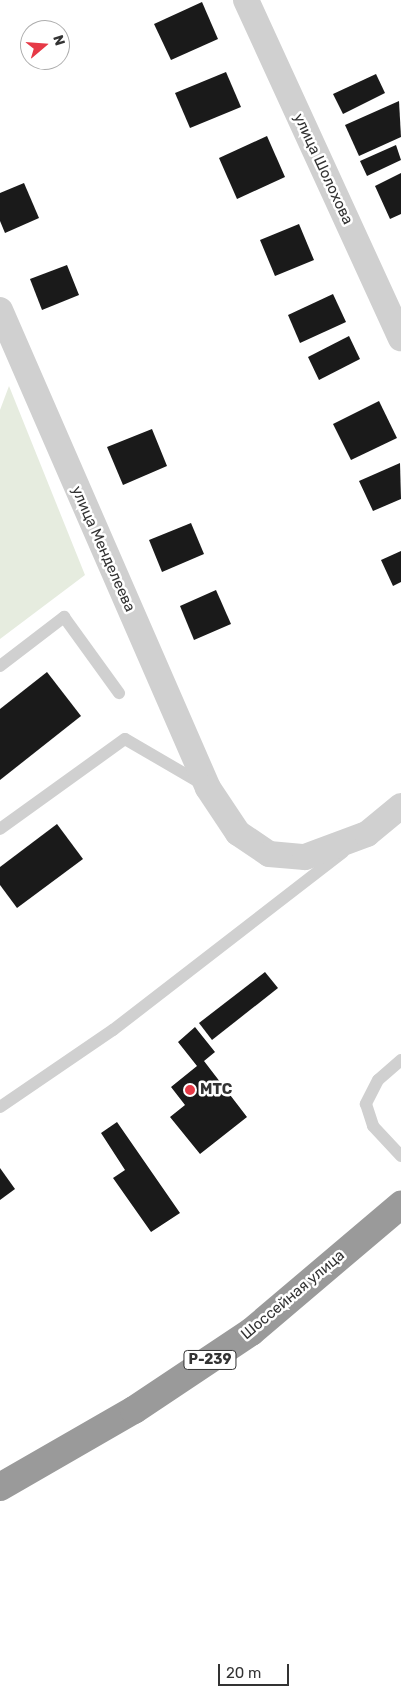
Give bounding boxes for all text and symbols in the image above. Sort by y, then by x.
north arrow [20,20,70,70]
text: N [49,33,68,48]
street label: улица Шолохова [289,111,357,227]
street label: улица Менделеева [67,483,139,615]
place label: МТС [200,1081,232,1099]
marker: МТС [184,1084,196,1096]
street label: Шоссейная улица [238,1246,348,1344]
road number: Р-239 [182,1348,238,1372]
scale bar [221,1654,292,1686]
text: 20 m [226,1664,261,1682]

